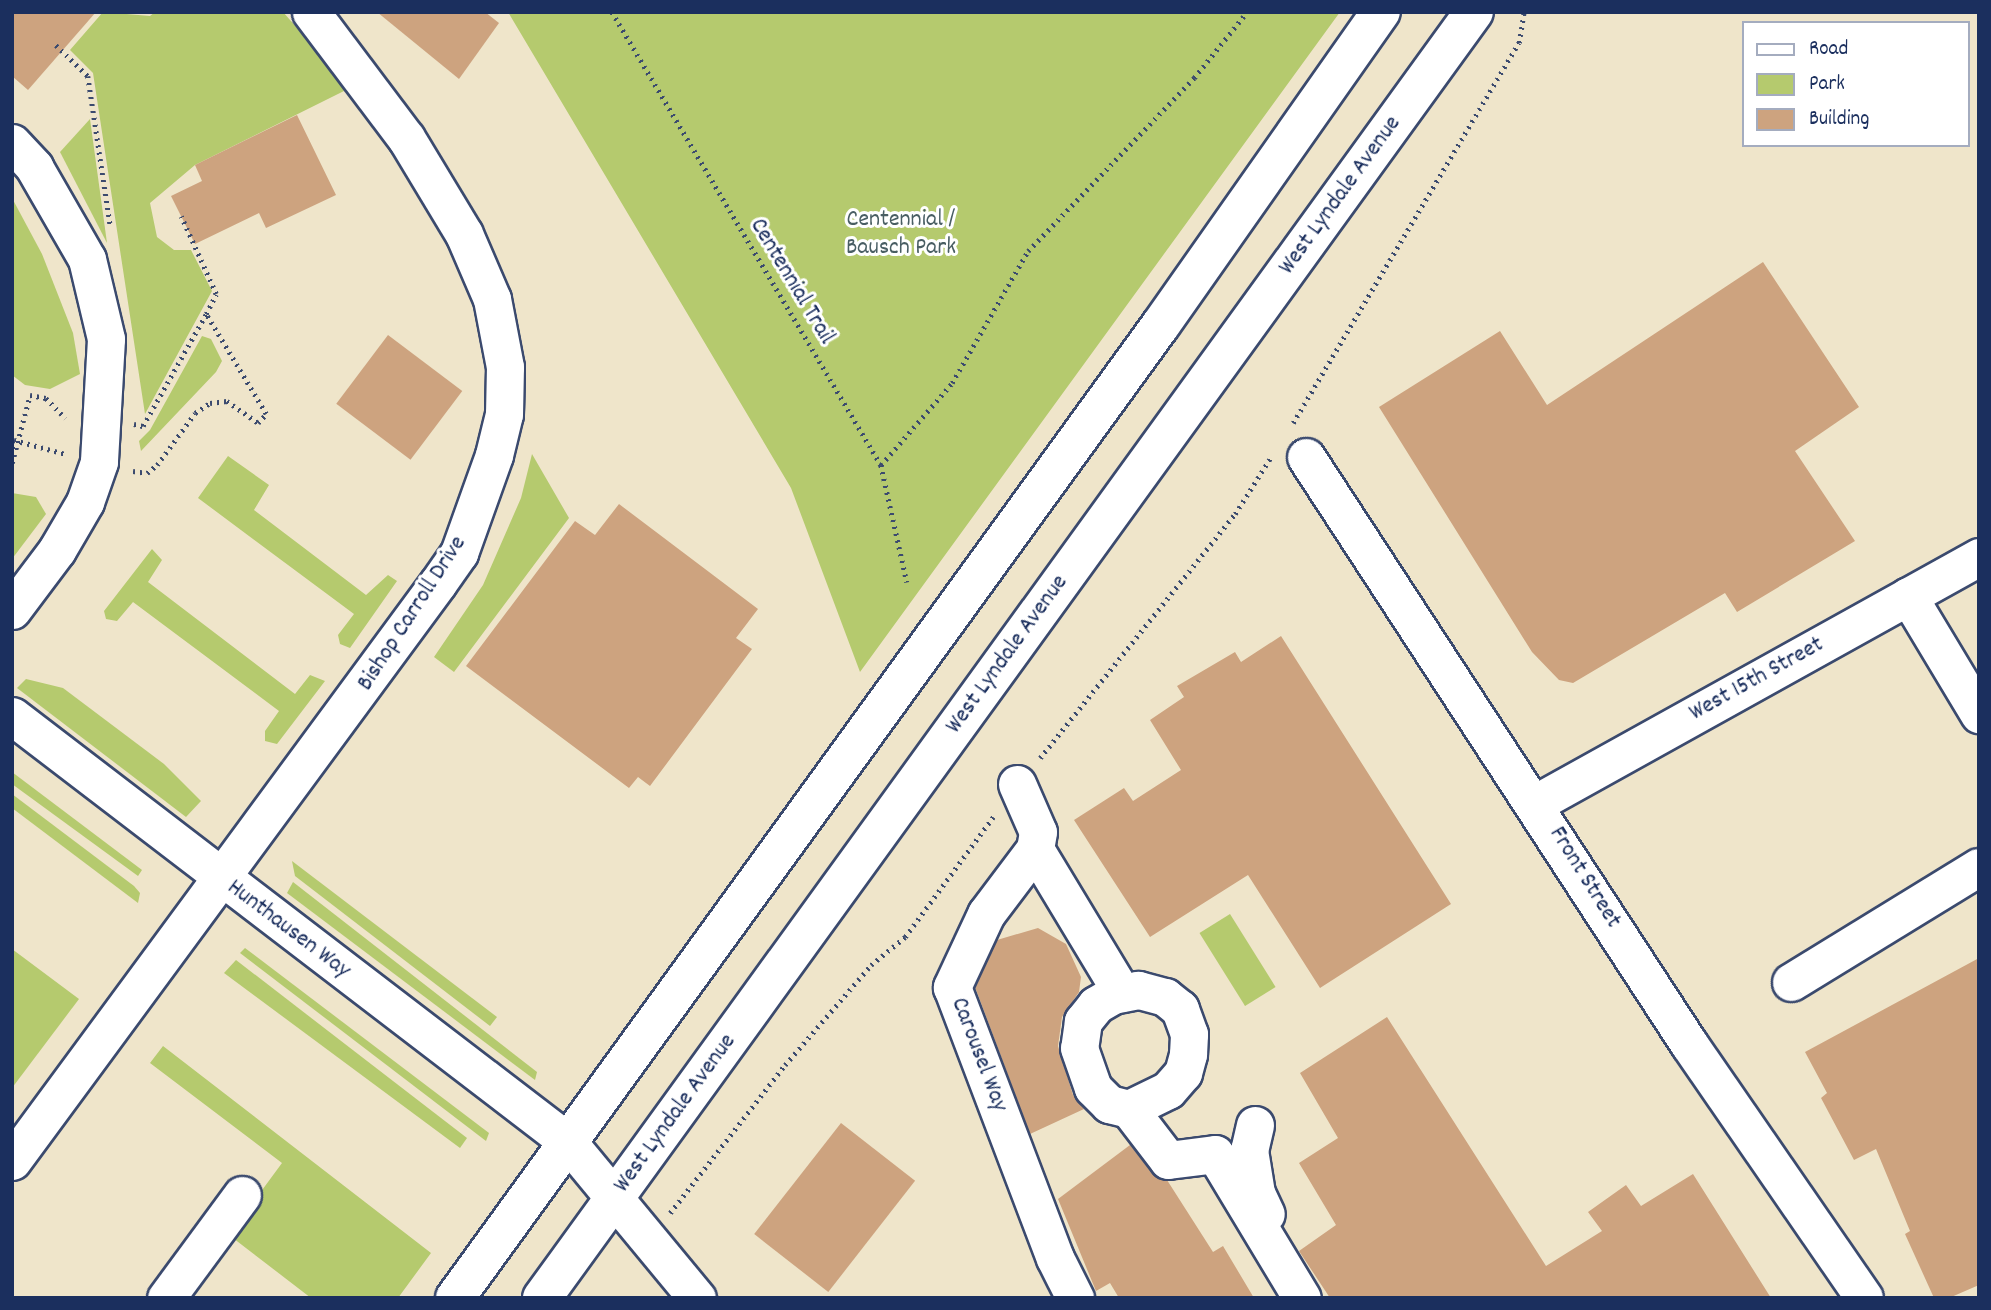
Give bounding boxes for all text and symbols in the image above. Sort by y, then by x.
legend [1742,21,1970,147]
text: Road [1809,35,1848,65]
text: Park [1809,70,1845,100]
text: Building [1809,105,1869,135]
street label: West Lyndale Avenue [1274,111,1408,281]
park label: Centennial / Bausch Park [846,207,956,263]
street label: Centennial Trail [742,214,840,350]
street label: Bishop Carroll Drive [352,531,474,697]
street label: West Lyndale Avenue [941,570,1075,740]
street label: West 15th Street [1685,631,1829,729]
street label: Front Street [1542,822,1626,934]
street label: Hunthausen Way [221,874,355,986]
street label: Carousel Way [943,994,1013,1116]
street label: West Lyndale Avenue [609,1029,743,1199]

